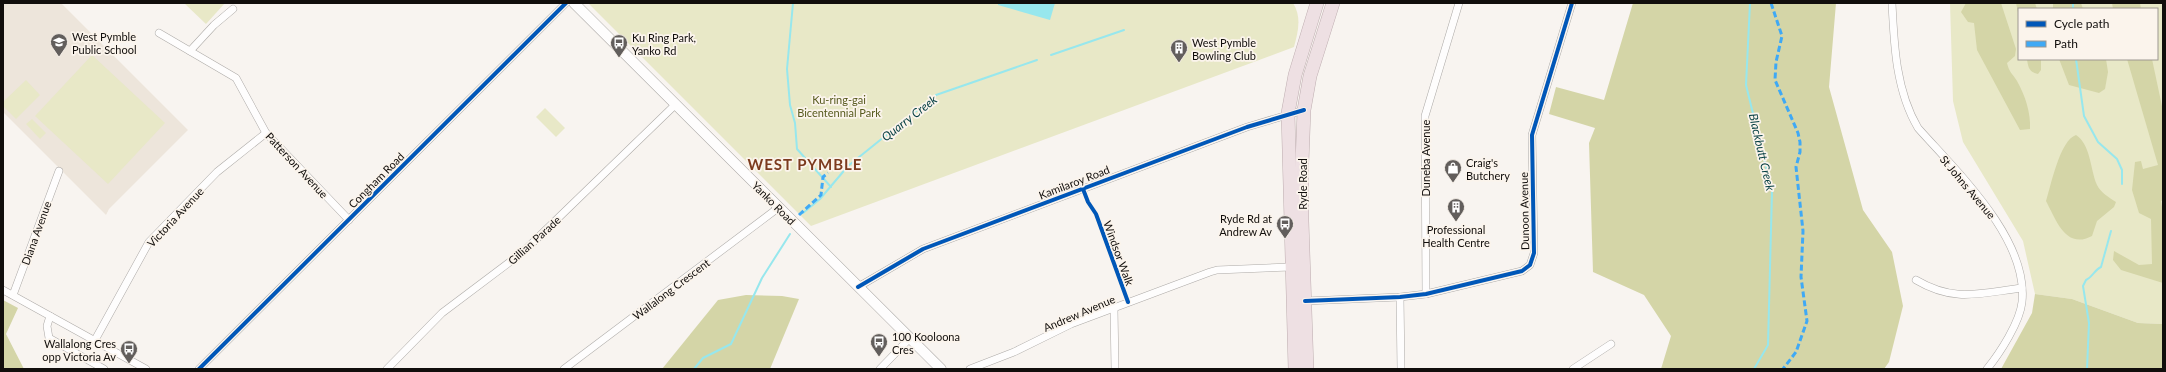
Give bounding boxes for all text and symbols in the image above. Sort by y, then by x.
legend [2018,8,2158,60]
text: Cycle path [2054,16,2109,31]
place label: West Pymble Public School [72,30,137,56]
place label: Ku Ring Park, Yanko Rd [632,31,696,57]
school or university icon: West Pymble Public School [49,32,69,57]
bus stop icon: Ku Ring Park, Yanko Rd [609,33,629,58]
place label: West Pymble Bowling Club [1192,36,1256,62]
text: Path [2054,36,2078,51]
building icon: West Pymble Bowling Club [1169,38,1189,63]
water label: Quarry Creek [878,91,940,144]
park label: Ku-ring-gai Bicentennial Park [797,93,881,119]
water label: Blackbutt Creek [1746,112,1778,192]
street label: Duneba Avenue [1419,119,1432,196]
street label: Patterson Avenue [263,129,331,201]
street label: Congham Road [346,150,406,210]
street label: St Johns Avenue [1938,153,1998,221]
district label: WEST PYMBLE [747,155,863,173]
place label: Craig's Butchery [1466,156,1510,182]
street label: Ryde Road [1296,158,1309,210]
shop icon: Craig's Butchery [1443,158,1463,183]
street label: Kamilaroy Road [1037,163,1111,201]
street label: Dunoon Avenue [1517,172,1531,250]
street label: Yanko Road [750,179,798,227]
street label: Victoria Avenue [144,184,206,249]
building icon: Professional Health Centre [1446,197,1466,222]
street label: Diana Avenue [18,199,54,267]
place label: Ryde Rd at Andrew Av [1219,212,1272,238]
street label: Gillian Parade [505,213,563,267]
bus stop icon: Ryde Rd at Andrew Av [1275,214,1295,239]
street label: Windsor Walk [1101,219,1137,288]
place label: Professional Health Centre [1422,223,1490,249]
street label: Wallalong Crescent [630,256,712,322]
street label: Andrew Avenue [1041,292,1117,334]
place label: 100 Kooloona Cres [892,330,960,356]
bus stop icon: 100 Kooloona Cres [869,332,889,357]
place label: Wallalong Cres opp Victoria Av [42,337,116,363]
bus stop icon: Wallalong Cres opp Victoria Av [119,339,139,364]

